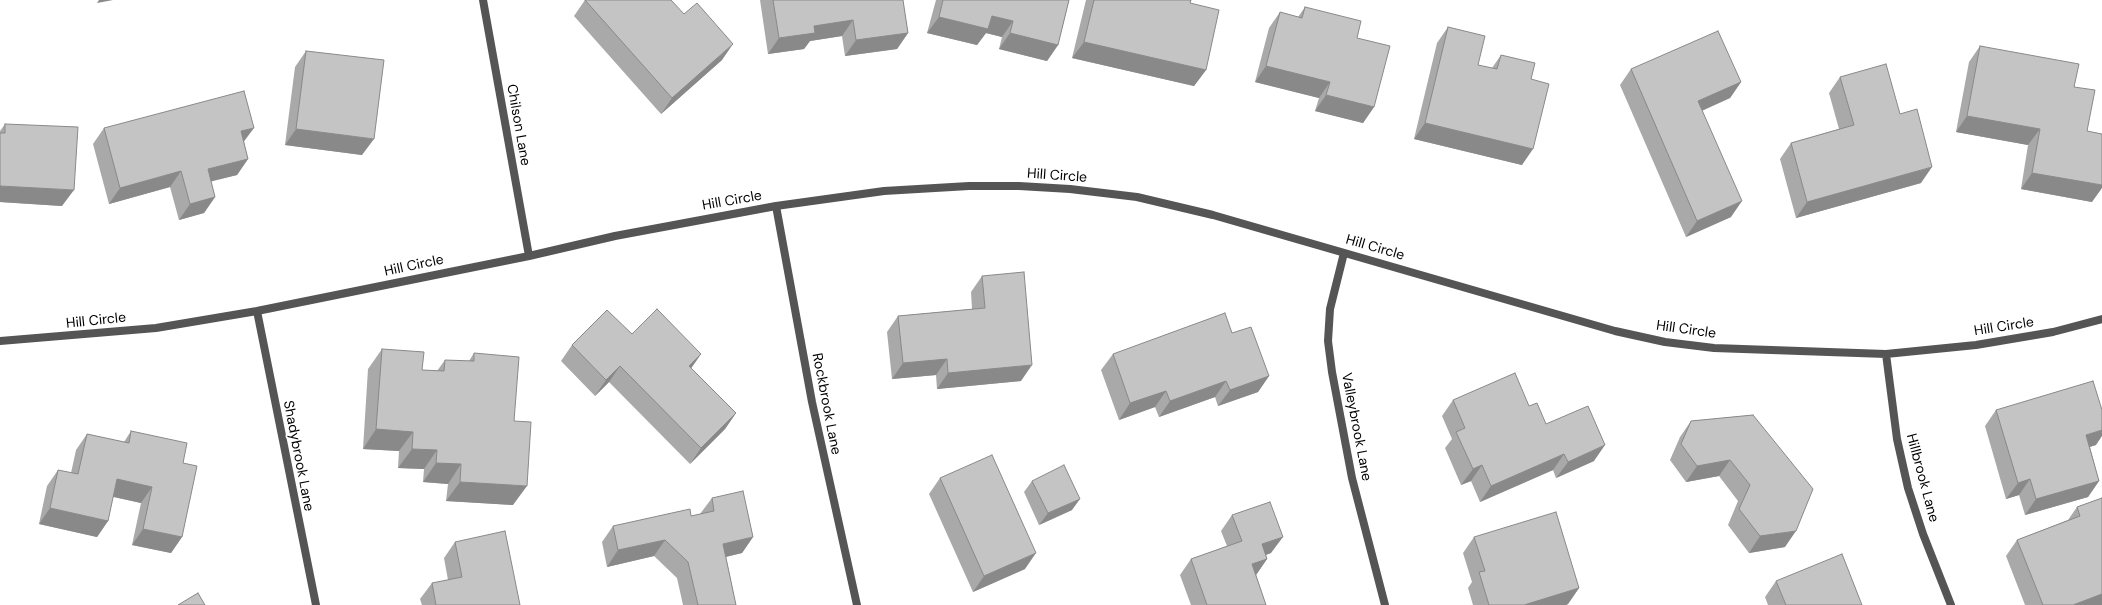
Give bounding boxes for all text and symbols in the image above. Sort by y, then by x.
street label: Chilson Lane [503,83,533,167]
street label: Hill Circle [1026,166,1088,186]
street label: Hill Circle [701,187,763,215]
street label: Hill Circle [1344,232,1406,264]
street label: Hill Circle [383,252,445,280]
street label: Hill Circle [65,309,127,333]
street label: Hill Circle [1973,314,2035,340]
street label: Hill Circle [1655,317,1717,343]
street label: Rockbrook Lane [808,352,844,456]
street label: Valleybrook Lane [1337,371,1375,483]
street label: Shadybrook Lane [279,399,317,513]
street label: Hillbrook Lane [1902,432,1942,524]

